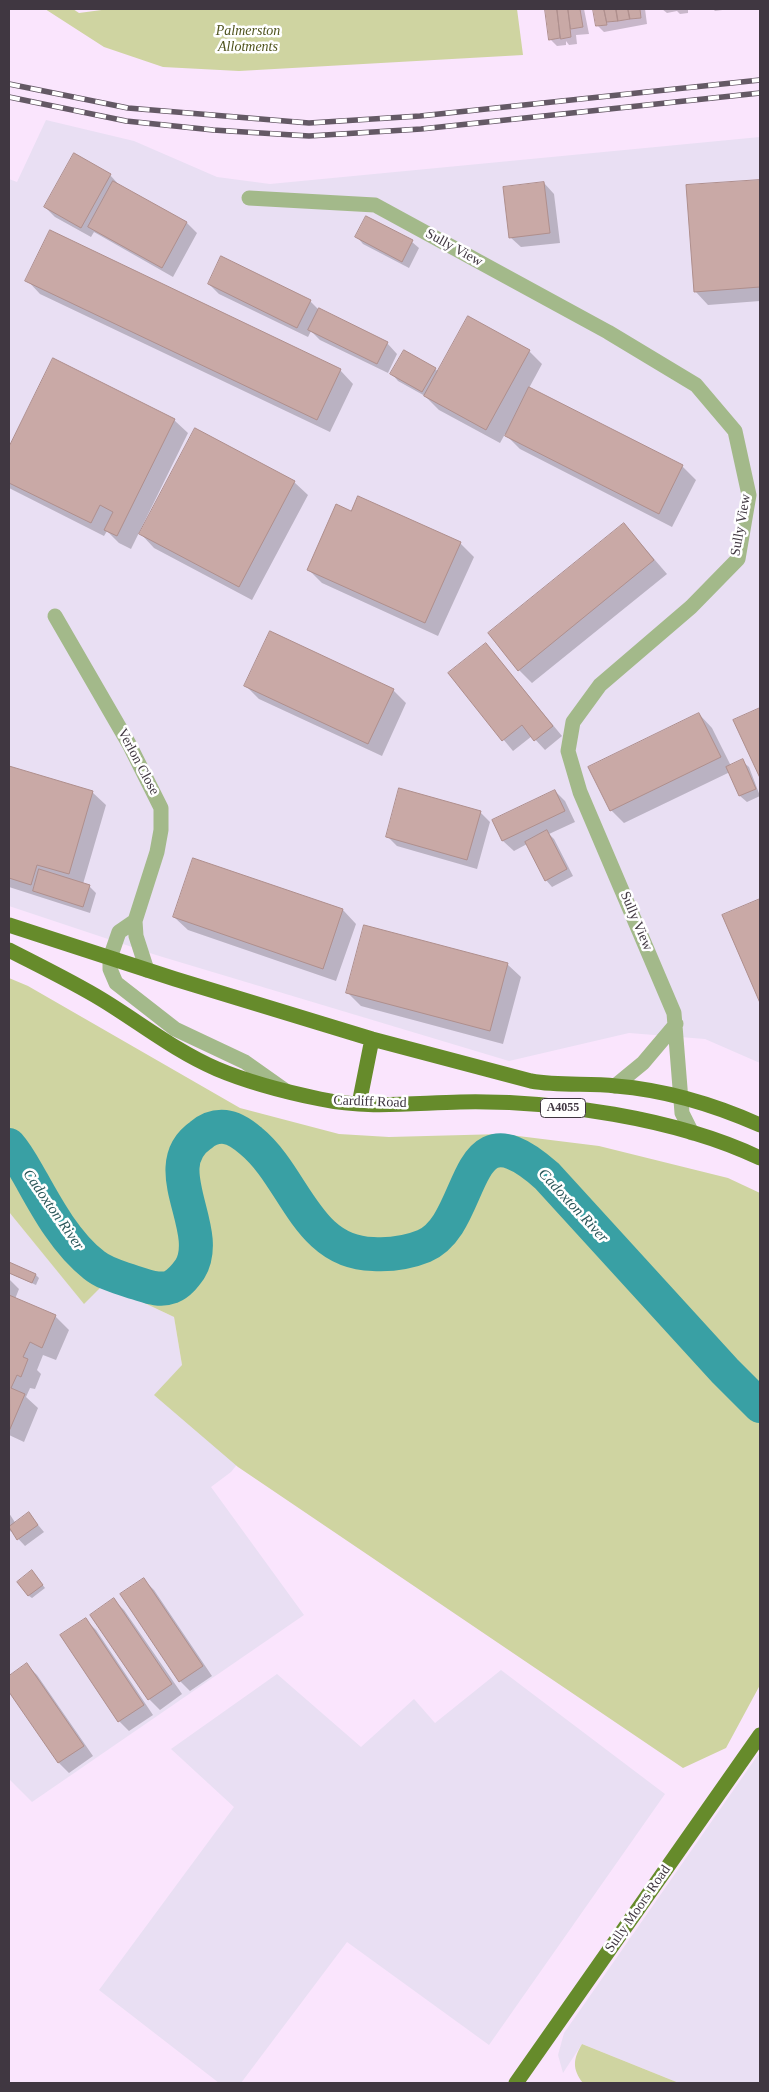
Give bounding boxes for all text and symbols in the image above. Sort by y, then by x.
park label: Palmerston Allotments [216,23,280,56]
street label: Sully View [423,225,485,271]
street label: Sully View [727,493,755,557]
street label: Verlon Close [114,726,162,798]
street label: Sully View [616,889,656,953]
street label: Cardiff Road [333,1092,407,1112]
road number: A4055 [540,1098,586,1118]
water label: Cadoxton River [534,1165,612,1247]
water label: Cadoxton River [19,1166,87,1254]
street label: Sully Moors Road [602,1862,674,1956]

